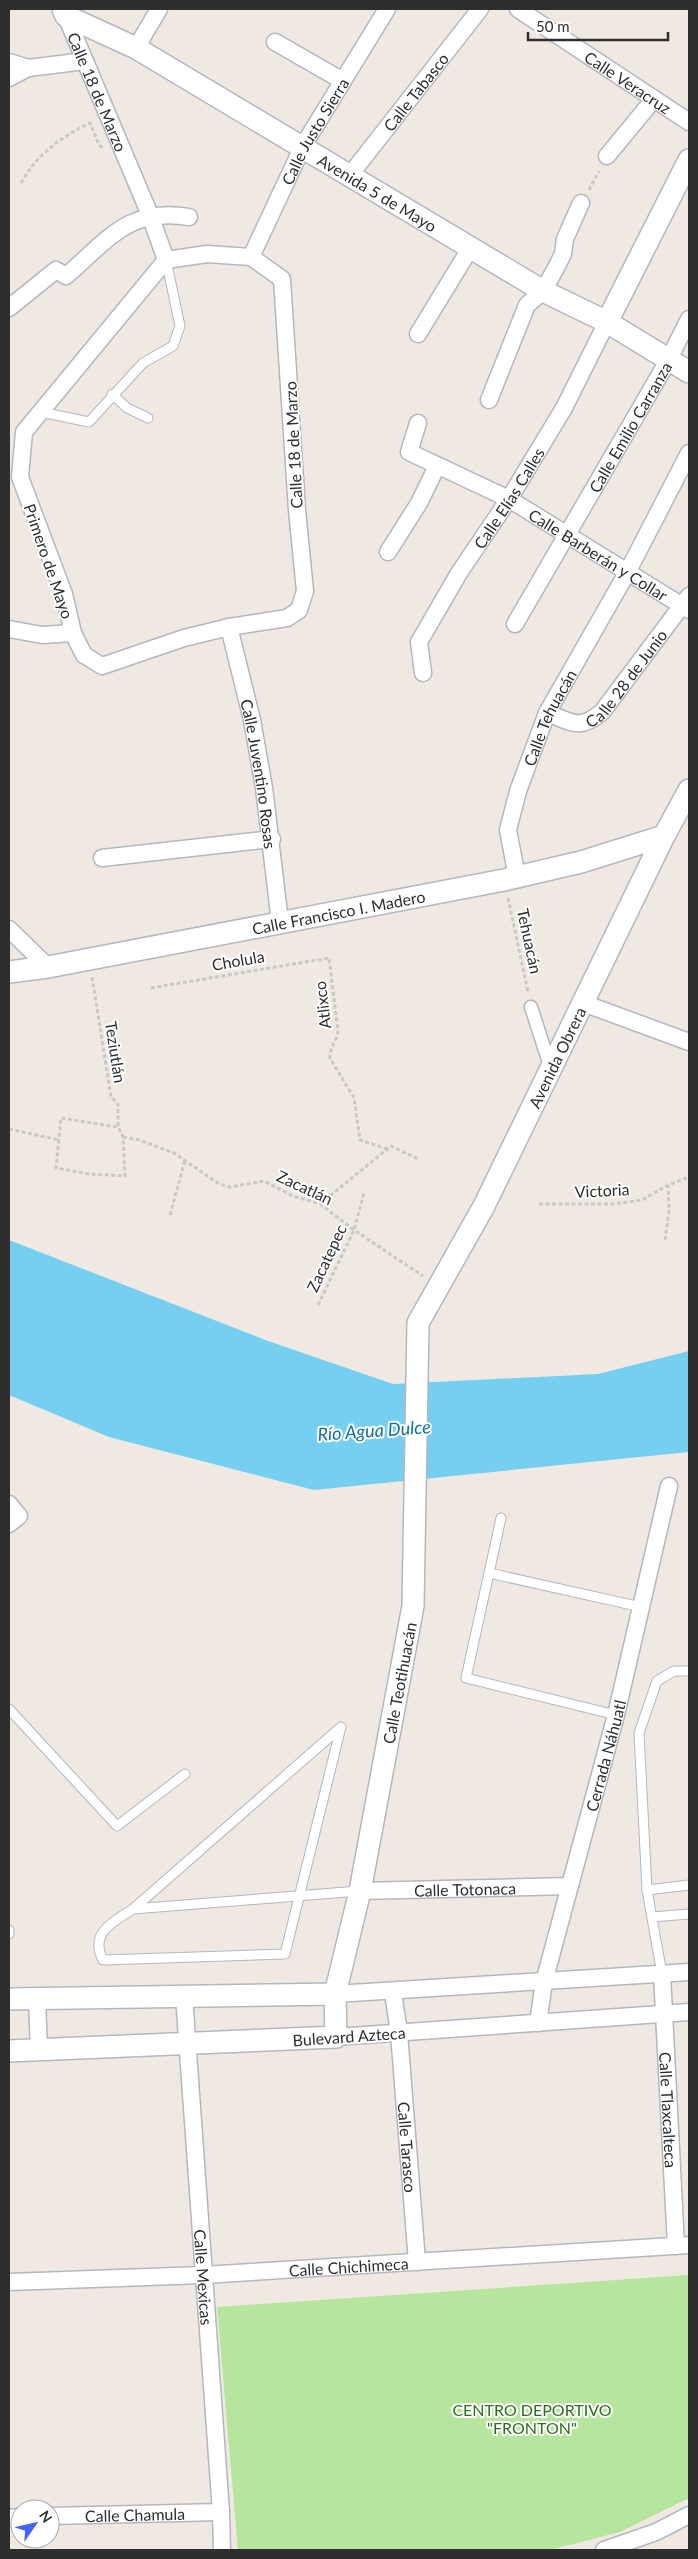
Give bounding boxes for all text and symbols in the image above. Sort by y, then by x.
scale bar [528,10,668,42]
text: 50 m [536,17,570,35]
street label: Calle 18 de Marzo [64,29,131,154]
street label: Calle Veracruz [581,46,675,117]
street label: Calle Tabasco [379,49,452,135]
street label: Calle Justo Sierra [277,74,352,188]
street label: Avenida 5 de Mayo [315,150,440,235]
street label: Calle Emilio Carranza [584,358,675,496]
street label: Calle 18 de Marzo [280,381,306,509]
street label: Calle Elías Calles [469,444,548,552]
street label: Primero de Mayo [20,501,78,621]
street label: Calle Barberán y Collar [526,504,671,604]
street label: Calle 28 de Junio [582,625,670,731]
street label: Calle Tehuacán [519,666,580,768]
street label: Calle Juventino Rosas [238,697,281,850]
street label: Calle Francisco I. Madero [250,886,427,937]
street label: Tehuacán [514,907,546,975]
street label: Cholula [210,946,266,974]
street label: Atlixco [310,980,334,1030]
street label: Avenida Obrera [524,1004,589,1111]
street label: Teziutlán [102,1020,130,1084]
street label: Zacatlán [274,1166,336,1208]
street label: Victoria [574,1179,630,1201]
street label: Zacatepec [302,1221,350,1295]
water label: Río Agua Dulce [317,1415,431,1445]
street label: Calle Teotihuacán [378,1620,419,1745]
street label: Cerrada Náhuatl [581,1698,629,1813]
street label: Calle Totonaca [414,1878,516,1899]
street label: Bulevard Azteca [292,2023,406,2049]
street label: Calle Tlaxcalteca [657,2051,681,2168]
street label: Calle Tarasco [395,2101,421,2193]
street label: Calle Mexicas [191,2229,217,2326]
street label: Calle Chichimeca [288,2253,409,2279]
park label: CENTRO DEPORTIVO "FRONTON" [452,2400,612,2437]
north arrow [10,2499,60,2549]
street label: Calle Chamula [85,2503,185,2525]
text: N [36,2507,56,2526]

